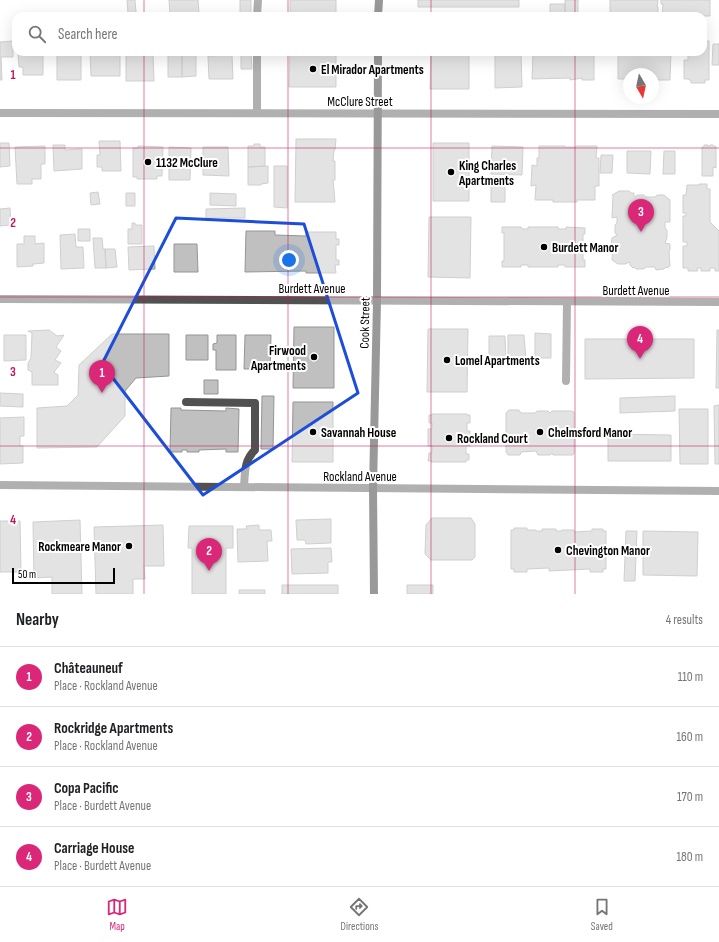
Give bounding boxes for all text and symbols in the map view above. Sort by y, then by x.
search box [12,12,707,56]
icon: search [26,23,48,45]
text: Search here [58,25,118,44]
place label: El Mirador Apartments [321,62,424,78]
marker: El Mirador Apartments [308,64,318,74]
text: 1 [10,67,16,83]
north arrow [623,68,659,104]
street label: McClure Street [327,94,393,110]
place label: 1132 McClure [156,155,218,171]
marker: 1132 McClure [143,157,153,167]
place label: King Charles Apartments [458,158,516,189]
marker: King Charles Apartments [446,167,456,177]
pin: 3 [628,199,654,232]
text: 2 [10,215,16,231]
place label: Burdett Manor [552,240,619,256]
marker: Burdett Manor [539,242,549,252]
your location [279,250,299,270]
street label: Burdett Avenue [278,281,346,297]
street label: Burdett Avenue [602,283,670,299]
street label: Cook Street [357,297,373,349]
pin: 4 [627,326,653,359]
place label: Firwood Apartments [250,343,306,374]
marker: Firwood Apartments [309,352,319,362]
place label: Lomel Apartments [455,353,540,369]
marker: Lomel Apartments [442,355,452,365]
pin: 1 [89,360,115,393]
text: 3 [10,364,16,380]
place label: Savannah House [321,425,397,441]
place label: Chelmsford Manor [548,425,632,441]
marker: Savannah House [308,427,318,437]
marker: Chelmsford Manor [535,427,545,437]
place label: Rockland Court [457,431,528,447]
marker: Rockland Court [444,433,454,443]
street label: Rockland Avenue [323,469,397,485]
text: 4 [10,512,16,528]
pin: 2 [196,538,222,571]
place label: Rockmeare Manor [38,539,121,555]
marker: Rockmeare Manor [124,541,134,551]
place label: Chevington Manor [566,543,650,559]
marker: Chevington Manor [553,545,563,555]
scale bar [12,566,115,585]
text: 50 m [18,568,36,581]
text: Nearby [16,610,59,630]
text: 4 results [666,612,703,628]
text: Châteauneuf [54,659,123,678]
text: 1 [26,669,32,685]
text: 110 m [678,669,703,685]
text: Place · Rockland Avenue [54,678,158,694]
text: Rockridge Apartments [54,719,173,738]
text: 2 [26,729,32,745]
text: 160 m [677,729,703,745]
text: Place · Rockland Avenue [54,738,158,754]
text: Copa Pacific [54,779,119,798]
text: 3 [26,789,32,805]
text: 170 m [677,789,703,805]
text: Place · Burdett Avenue [54,798,151,814]
text: Carriage House [54,839,134,858]
text: 4 [26,849,32,865]
text: 180 m [677,849,703,865]
text: Place · Burdett Avenue [54,858,151,874]
tab: Map [106,896,128,933]
tab: Directions [341,896,378,933]
tab: Saved [591,896,613,933]

